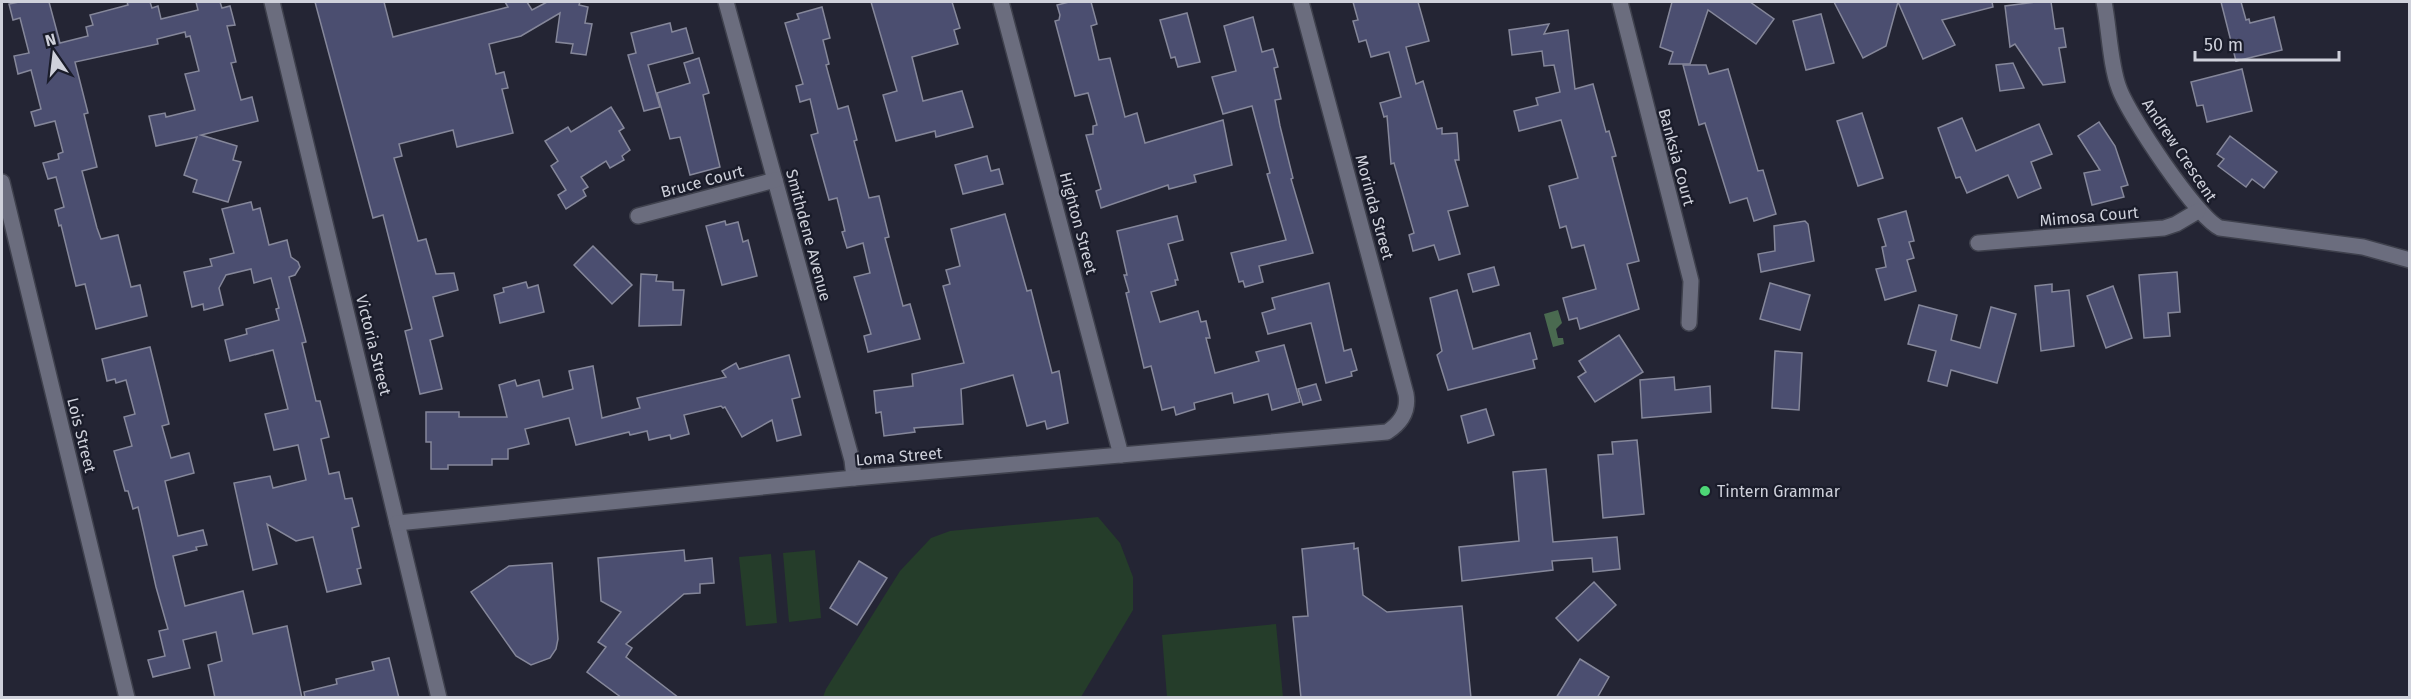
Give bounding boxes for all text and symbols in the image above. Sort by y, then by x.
north arrow [24,24,84,84]
scale bar [2195,24,2339,62]
text: N [43,29,58,50]
text: 50 m [2204,34,2243,56]
street label: Andrew Crescent [2138,95,2221,206]
street label: Banksia Court [1654,106,1699,208]
street label: Morinda Street [1351,153,1398,262]
street label: Bruce Court [659,161,746,202]
street label: Smithdene Avenue [782,167,835,303]
street label: Highton Street [1056,170,1101,277]
street label: Mimosa Court [2039,203,2140,230]
street label: Victoria Street [352,293,395,398]
street label: Lois Street [63,396,100,475]
street label: Loma Street [855,443,943,470]
place label: Tintern Grammar [1717,482,1841,501]
marker: Tintern Grammar [1698,484,1712,498]

